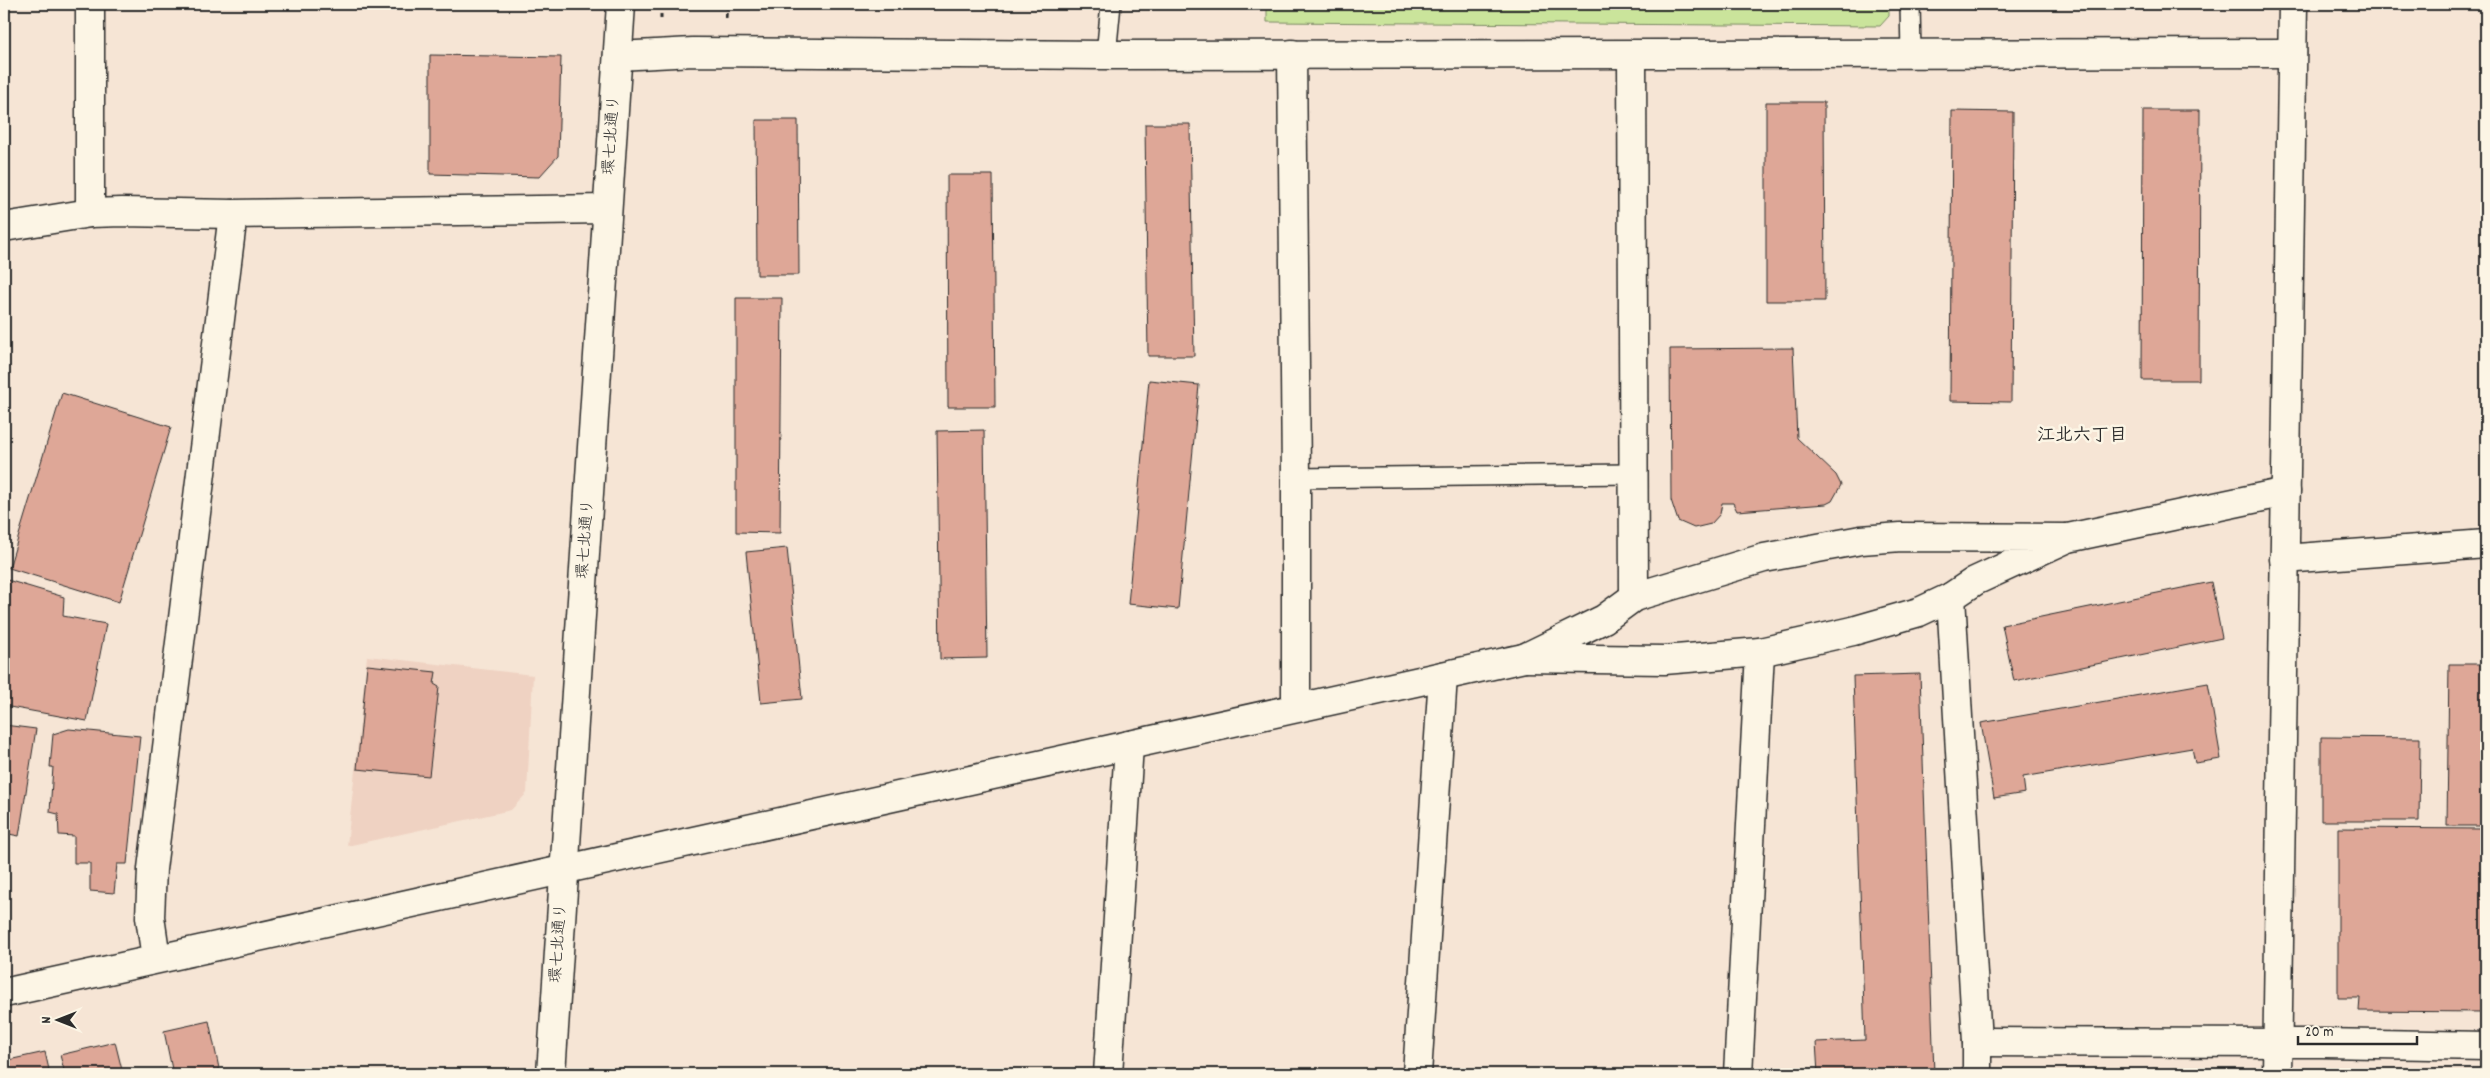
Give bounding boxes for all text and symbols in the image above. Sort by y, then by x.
street label: 環七北通り [598,94,626,176]
district label: 江北六丁目 [2037,424,2127,449]
street label: 環七北通り [572,498,600,580]
street label: 環七北通り [545,902,573,984]
north arrow [32,996,82,1046]
scale bar [2298,1013,2416,1045]
text: N [37,1016,57,1023]
text: 20 m [2305,1022,2333,1044]

